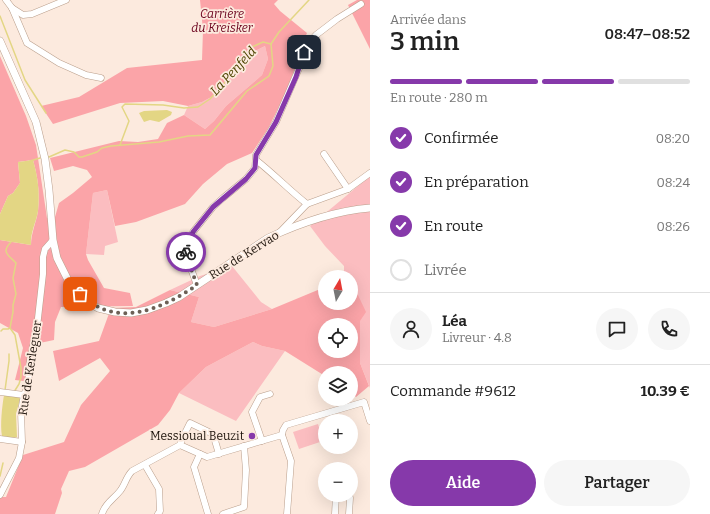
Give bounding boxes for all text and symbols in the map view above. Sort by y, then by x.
park label: Carrière du Kreisker [191,7,254,35]
text: Arrivée dans [390,12,466,27]
text: 08:47–08:52 [605,25,690,43]
text: 3 min [390,26,459,57]
pin [287,35,321,69]
icon: home [293,41,315,63]
water label: La Penfeld [207,43,259,98]
text: En route · 280 m [390,90,488,105]
icon: check [390,127,412,149]
text: Confirmée [424,129,498,147]
text: 08:20 [656,131,690,146]
icon: check [390,171,412,193]
text: En préparation [424,173,529,191]
text: 08:24 [656,175,690,190]
icon: check [390,215,412,237]
text: En route [424,217,483,235]
text: 08:26 [656,219,690,234]
street label: Rue de Kervao [207,228,282,282]
courier [166,232,206,272]
icon: bike [175,241,197,263]
text: Livrée [424,261,467,279]
north arrow [318,270,358,310]
map controls [318,270,358,502]
pin [63,277,97,311]
icon: bag [69,283,91,305]
button: person [390,308,432,350]
button: chat [596,308,638,350]
button: phone [648,308,690,350]
text: Léa [442,312,467,330]
button: locate [318,318,358,358]
street label: Rue de Kerleguer [16,319,45,416]
text: Livreur · 4.8 [442,330,512,345]
button: layers [318,366,358,406]
text: Commande #9612 [390,382,516,400]
text: 10.39 € [641,382,690,400]
button: + [318,414,358,454]
place label: Messioual Beuzit [150,429,245,443]
marker: Messioual Beuzit [247,431,257,441]
button: Aide [390,460,536,506]
button: Partager [544,460,690,506]
button: − [318,462,358,502]

